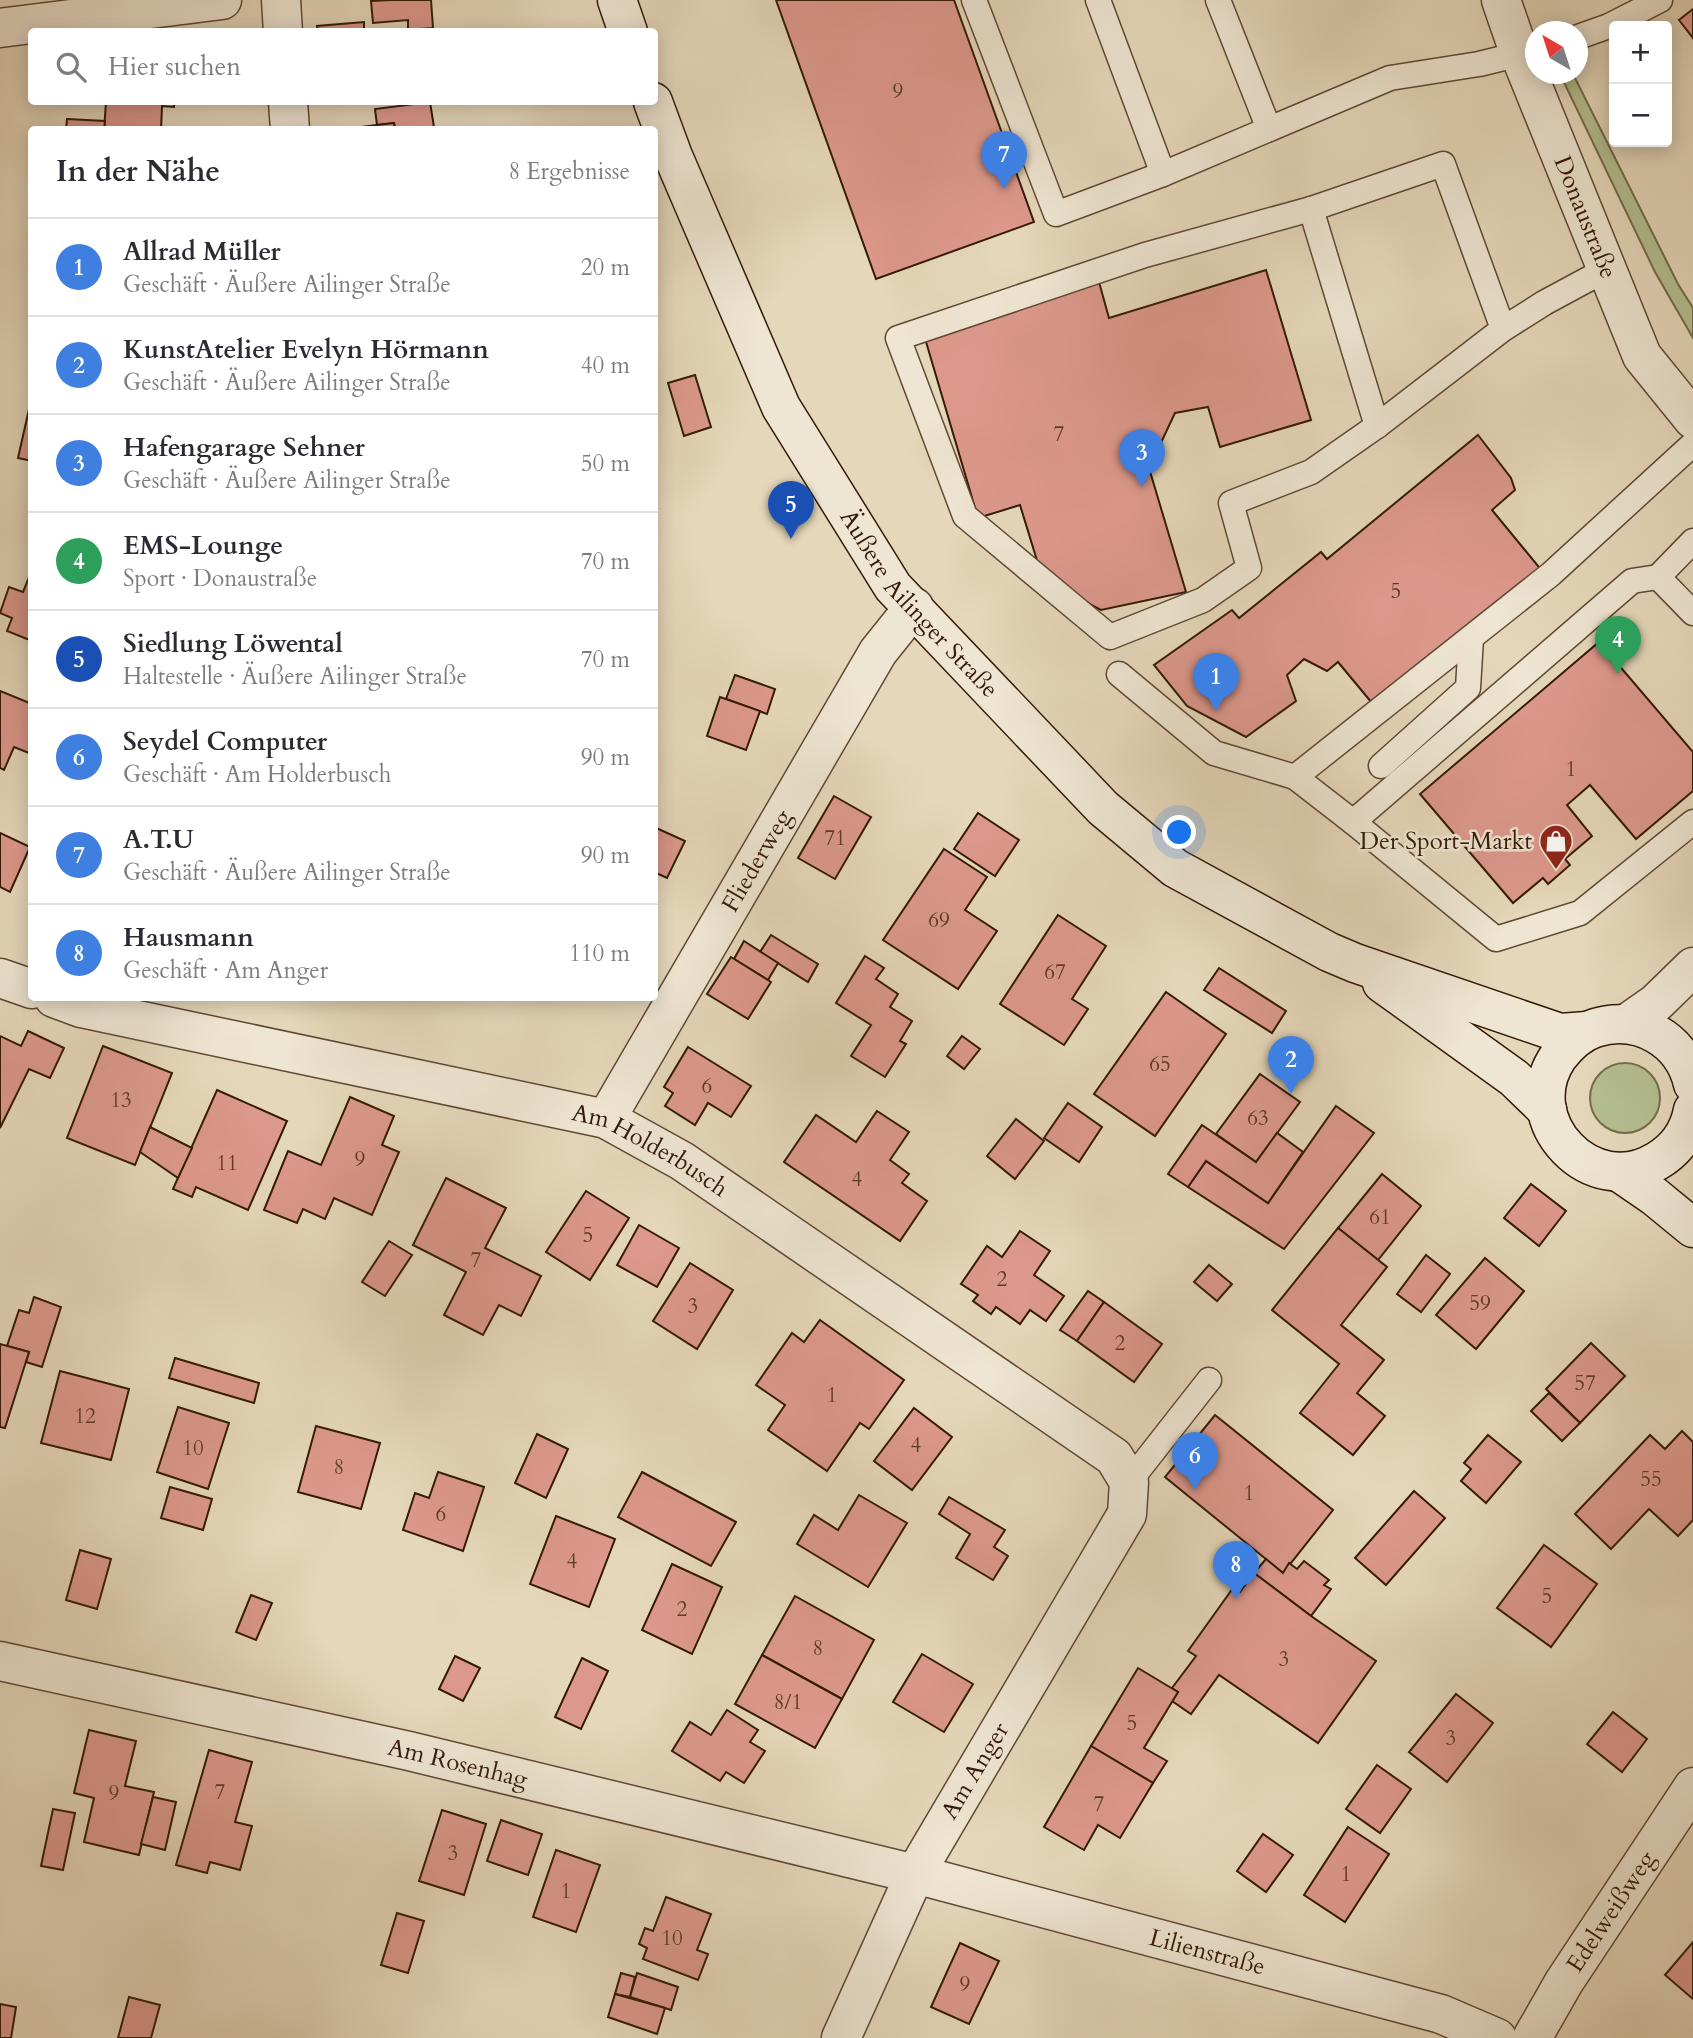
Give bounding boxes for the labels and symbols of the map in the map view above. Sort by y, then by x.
north arrow [1525,21,1588,84]
house number: 9 [893,77,904,106]
pin: 7 [981,131,1027,189]
street label: Donaustraße [1546,151,1625,283]
house number: 7 [1054,420,1065,449]
pin: 3 [1119,429,1165,487]
pin: 5 [768,481,814,539]
street label: Äußere Ailinger Straße [832,503,1006,705]
house number: 5 [1391,577,1401,606]
pin: 4 [1595,616,1641,674]
pin: 1 [1193,653,1239,711]
house number: 1 [1566,755,1576,784]
street label: Fliederweg [714,803,800,918]
your location [1162,815,1196,849]
shop icon: Der Sport-Markt [1537,822,1575,871]
house number: 71 [824,824,846,853]
place label: Der Sport-Markt [1359,825,1532,858]
house number: 69 [928,906,950,935]
house number: 67 [1044,958,1066,987]
pin: 2 [1268,1036,1314,1094]
house number: 65 [1149,1050,1171,1079]
house number: 6 [702,1072,712,1101]
house number: 13 [110,1086,132,1115]
street label: Am Holderbusch [569,1096,735,1204]
house number: 63 [1247,1104,1269,1133]
house number: 9 [355,1145,366,1174]
house number: 11 [216,1149,238,1178]
house number: 4 [852,1165,863,1194]
house number: 61 [1369,1203,1391,1232]
house number: 5 [583,1221,593,1250]
house number: 7 [471,1246,482,1275]
house number: 2 [997,1265,1008,1294]
house number: 59 [1469,1289,1491,1318]
house number: 3 [688,1292,698,1321]
house number: 2 [1115,1329,1126,1358]
house number: 57 [1574,1369,1596,1398]
house number: 1 [827,1381,837,1410]
house number: 12 [74,1402,96,1431]
house number: 4 [911,1431,922,1460]
pin: 6 [1172,1432,1218,1490]
house number: 10 [182,1434,204,1463]
house number: 8 [334,1453,344,1482]
house number: 55 [1640,1465,1662,1494]
house number: 1 [1244,1479,1254,1508]
house number: 6 [436,1500,446,1529]
pin: 8 [1213,1541,1259,1599]
house number: 4 [567,1547,578,1576]
house number: 5 [1542,1582,1552,1611]
house number: 2 [677,1595,688,1624]
house number: 8 [813,1634,823,1663]
house number: 3 [1279,1645,1289,1674]
house number: 8/1 [774,1688,802,1717]
house number: 5 [1127,1709,1137,1738]
street label: Am Anger [933,1716,1017,1826]
house number: 3 [1446,1724,1456,1753]
street label: Am Rosenhag [385,1730,532,1796]
house number: 7 [215,1778,226,1807]
house number: 9 [109,1779,120,1808]
house number: 7 [1094,1790,1105,1819]
house number: 3 [448,1839,458,1868]
street label: Edelweißweg [1558,1844,1663,1979]
house number: 1 [1341,1860,1351,1889]
house number: 1 [561,1877,571,1906]
street label: Lilienstraße [1146,1921,1269,1983]
house number: 10 [661,1924,683,1953]
house number: 9 [960,1970,971,1999]

